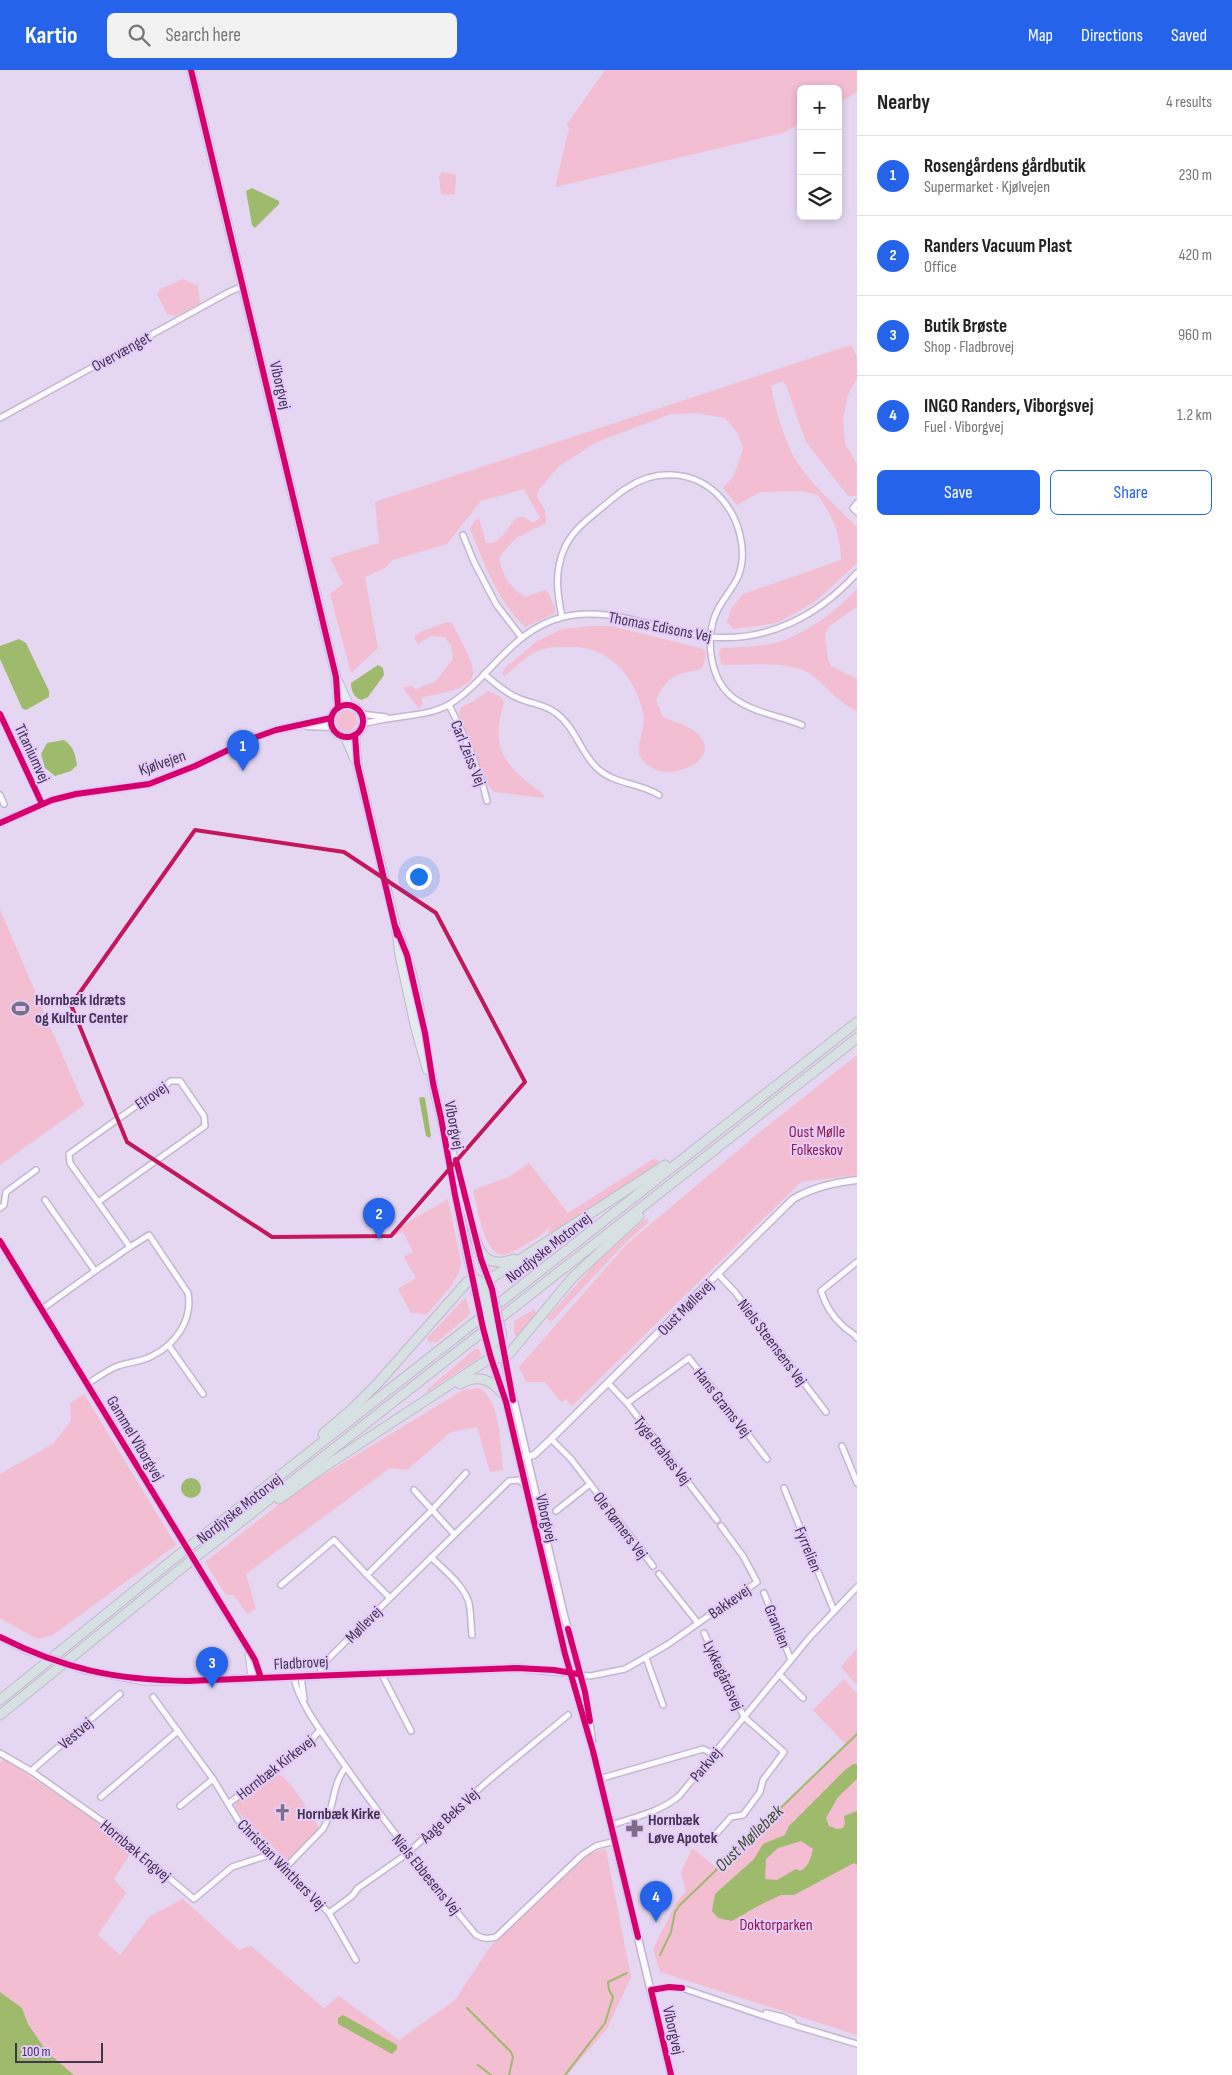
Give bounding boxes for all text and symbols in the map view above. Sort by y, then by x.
search box [107,13,457,58]
text: Kartio [25,21,77,50]
icon: search [125,21,153,49]
text: Search here [165,24,241,47]
text: Map [1028,25,1053,46]
text: Directions [1081,25,1143,46]
text: Saved [1171,25,1207,46]
map controls [797,85,842,220]
button: + [797,85,842,130]
text: Nearby [877,90,930,115]
text: 4 results [1166,93,1212,112]
button: − [797,130,842,175]
text: Rosengårdens gårdbutik [924,155,1086,178]
text: 1 [890,166,896,185]
text: 230 m [1179,166,1212,185]
button: layers [797,175,842,220]
text: Supermarket · Kjølvejen [924,178,1050,197]
text: Randers Vacuum Plast [924,235,1072,258]
text: 2 [889,246,897,265]
text: 420 m [1179,246,1212,265]
text: Office [924,258,957,277]
text: Butik Brøste [924,315,1007,338]
text: 3 [889,326,897,345]
text: 960 m [1178,326,1212,345]
street label: Overvænget [89,328,155,376]
text: Shop · Fladbrovej [924,338,1014,357]
street label: Viborgvej [265,359,294,412]
text: INGO Randers, Viborgsvej [924,395,1093,418]
text: 4 [889,406,897,425]
text: 1.2 km [1177,406,1212,425]
text: Fuel · Viborgvej [924,418,1004,437]
button: Save [877,470,1040,515]
button: Share [1050,470,1212,515]
street label: Thomas Edisons Vej [607,608,713,647]
street label: Carl Zeiss Vej [446,718,489,789]
street label: Titaniumvej [10,721,54,786]
pin: 1 [227,730,259,771]
street label: Kjølvejen [137,747,188,780]
your location [406,864,432,890]
place label: Hornbæk Idræts og Kultur Center [35,991,128,1028]
sports icon: Hornbæk Idræts og Kultur Center [11,998,31,1018]
street label: Elrovej [132,1078,172,1114]
street label: Viborgvej [440,1099,468,1151]
park label: Oust Mølle Folkeskov [789,1123,845,1160]
pin: 2 [363,1198,395,1239]
street label: Nordjyske Motorvej [502,1209,595,1287]
street label: Oust Møllevej [654,1276,718,1340]
street label: Niels Steensens Vej [733,1296,811,1390]
street label: Hans Grams Vej [689,1365,755,1441]
street label: Gammel Viborgvej [102,1393,168,1485]
street label: Tyge Brahes Vej [629,1413,695,1489]
street label: Nordjyske Motorvej [193,1470,286,1548]
street label: Ole Rømers Vej [588,1489,651,1563]
street label: Viborgvej [531,1492,560,1545]
street label: Fyrrelien [790,1524,825,1575]
street label: Bakkevej [705,1581,755,1623]
street label: Granlien [759,1602,794,1651]
street label: Møllevej [342,1603,386,1647]
street label: Lykkegårdsvej [698,1638,747,1714]
pin: 3 [196,1647,228,1688]
street label: Fladbrovej [273,1653,329,1674]
street label: Vestvej [55,1714,97,1754]
street label: Hornbæk Kirkevej [233,1732,319,1804]
street label: Parkvej [686,1744,726,1786]
street label: Aage Beks Vej [416,1785,483,1848]
water label: Oust Møllebæk [711,1800,789,1876]
church icon: Hornbæk Kirke [273,1803,293,1823]
place label: Hornbæk Kirke [297,1805,380,1824]
place label: Hornbæk Løve Apotek [648,1811,718,1848]
street label: Hornbæk Engvej [96,1816,174,1886]
street label: Christian Winthers Vej [233,1816,329,1914]
pharmacy icon: Hornbæk Løve Apotek [624,1818,644,1838]
street label: Niels Ebbesens Vej [387,1831,464,1919]
pin: 4 [640,1881,672,1922]
park label: Doktorparken [739,1916,813,1935]
street label: Viborgvej [658,2004,687,2057]
scale bar [15,2040,102,2063]
text: 100 m [22,2043,51,2060]

